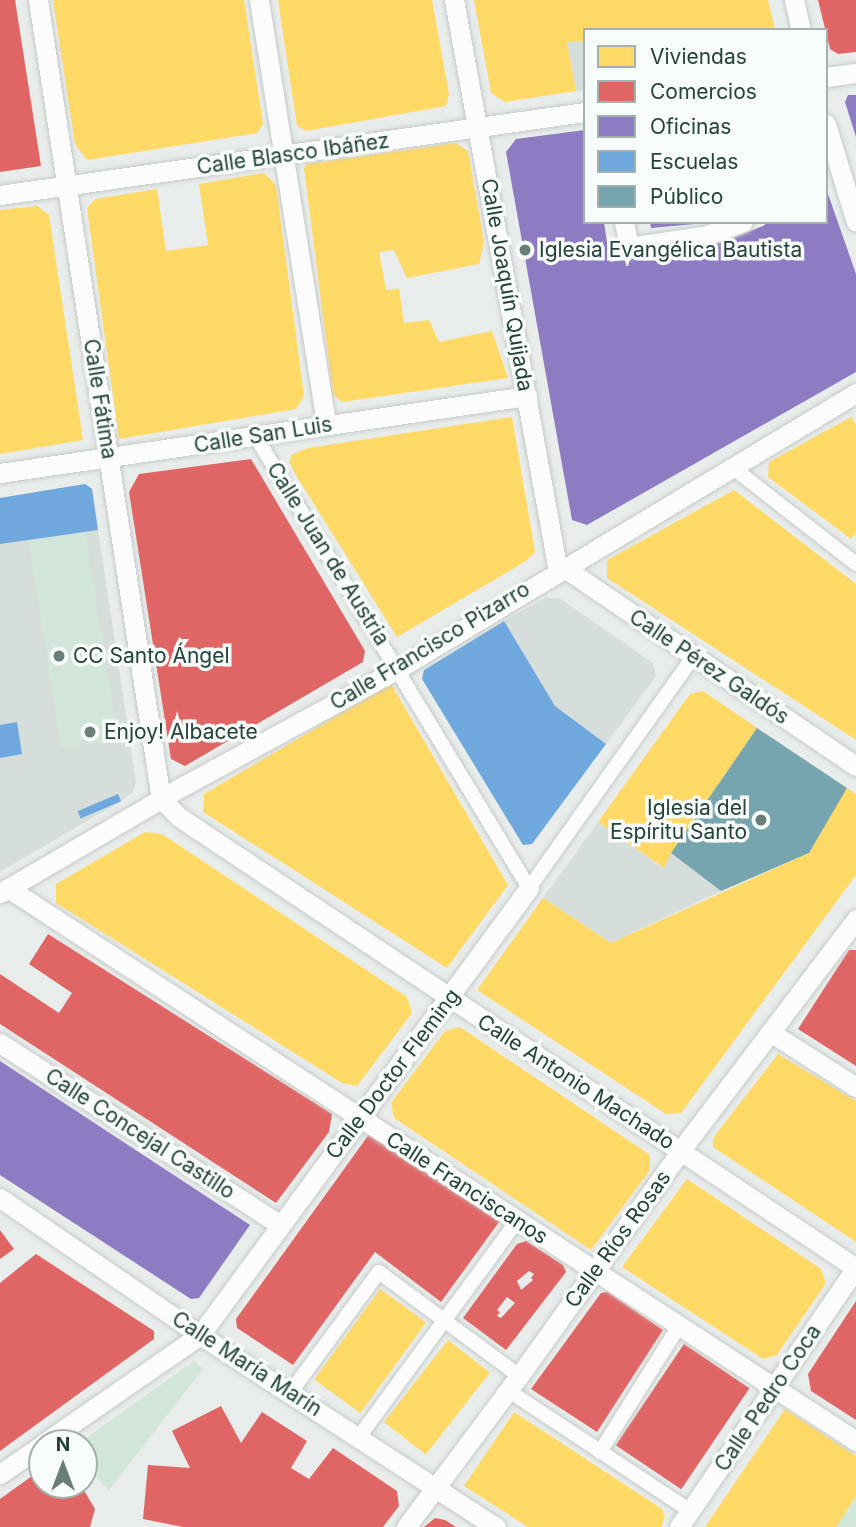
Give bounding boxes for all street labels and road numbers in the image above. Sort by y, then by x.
street label: Calle Blasco Ibáñez [195,128,391,180]
street label: Calle Joaquín Quijada [476,177,538,393]
street label: Calle Fátima [78,337,122,461]
street label: Calle San Luis [192,412,334,458]
street label: Calle Juan de Austria [261,458,395,650]
street label: Calle Francisco Pizarro [326,576,534,716]
street label: Calle Pérez Galdós [624,604,794,730]
street label: Calle Doctor Fleming [321,984,465,1164]
street label: Calle Antonio Machado [473,1009,679,1155]
street label: Calle Concejal Castillo [41,1063,239,1205]
street label: Calle Franciscanos [381,1126,553,1250]
street label: Calle Ríos Rosas [560,1165,676,1313]
street label: Calle María Marín [167,1306,327,1422]
street label: Calle Pedro Coca [710,1320,826,1476]

